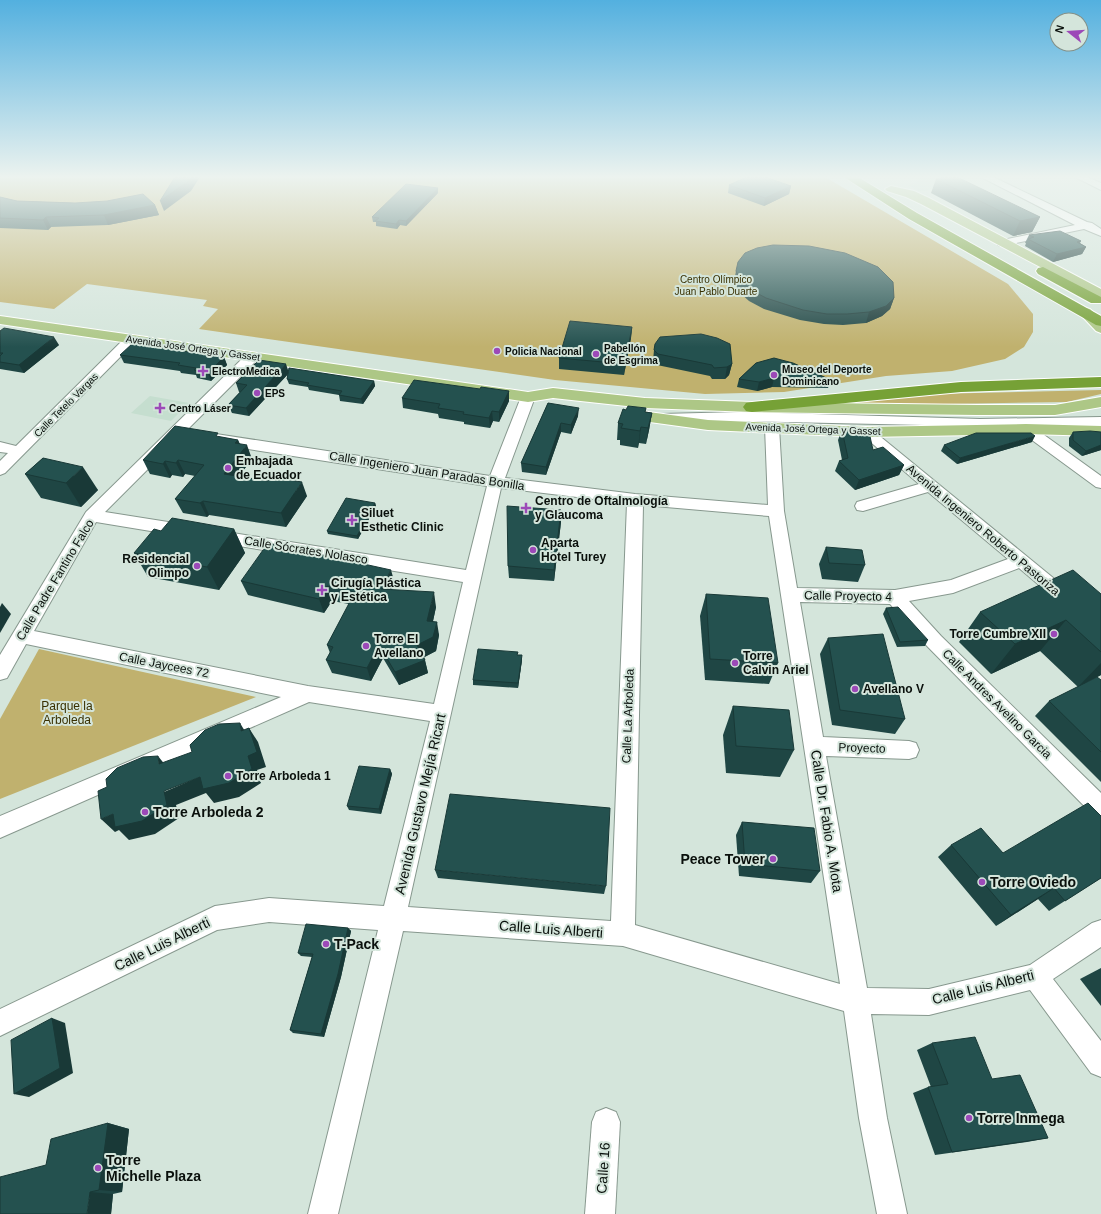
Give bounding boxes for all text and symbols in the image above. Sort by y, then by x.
north arrow [1049,12,1089,52]
text: N [1053,23,1066,35]
park label: Centro Olímpico Juan Pablo Duarte [675,274,758,297]
street label: Avenida José Ortega y Gasset [125,333,261,363]
place label: Pabellón de Esgrima [604,343,658,366]
marker: Policia Nacional [492,346,502,356]
place label: Policia Nacional [505,346,582,357]
marker: Pabellón de Esgrima [591,349,601,359]
place label: Museo del Deporte Dominicano [782,364,872,387]
marker: ElectroMedica [197,365,209,377]
place label: ElectroMedica [212,366,280,377]
marker: Museo del Deporte Dominicano [769,370,779,380]
street label: Calle Tetelo Vargas [32,371,100,439]
marker: EPS [252,388,262,398]
place label: EPS [265,388,285,399]
marker: Centro Láser [154,402,166,414]
place label: Centro Láser [169,403,231,414]
street label: Avenida José Ortega y Gasset [745,421,881,437]
street label: Calle Ingeniero Juan Paradas Bonilla [328,449,526,493]
place label: Embajada de Ecuador [236,454,302,482]
street label: Avenida Ingeniero Roberto Pastoriza [903,462,1063,599]
marker: Embajada de Ecuador [223,463,233,473]
place label: Centro de Oftalmología y Glaucoma [535,494,668,522]
marker: Centro de Oftalmología y Glaucoma [520,502,532,514]
place label: Siluet Esthetic Clinic [361,506,444,534]
marker: Siluet Esthetic Clinic [346,514,358,526]
street label: Calle Padre Fantino Falco [13,517,97,643]
street label: Calle Sócrates Nolasco [243,533,369,567]
place label: Aparta Hotel Turey [541,536,606,564]
marker: Aparta Hotel Turey [528,545,538,555]
place label: Residencial Olimpo [122,552,189,580]
marker: Residencial Olimpo [192,561,202,571]
place label: Cirugía Plástica y Estética [331,576,421,604]
marker: Cirugía Plástica y Estética [316,584,328,596]
street label: Calle Proyecto 4 [804,588,892,604]
place label: Torre Cumbre XII [950,627,1046,641]
marker: Torre Cumbre XII [1049,629,1059,639]
place label: Torre El Avellano [374,632,424,660]
marker: Torre El Avellano [361,641,371,651]
street label: Calle Andres Avelino Garcia [940,647,1055,762]
street label: Calle Jaycees 72 [118,649,211,681]
place label: Torre Calvin Ariel [743,649,809,677]
marker: Torre Calvin Ariel [730,658,740,668]
street label: Calle La Arboleda [619,668,637,764]
place label: Avellano V [863,682,924,696]
marker: Avellano V [850,684,860,694]
park label: Parque la Arboleda [41,699,93,727]
street label: Avenida Gustavo Mejía Ricart [391,712,449,896]
street label: Proyecto [838,740,886,756]
street label: Calle Dr. Fabio A. Mota [808,749,846,894]
place label: Torre Arboleda 1 [236,769,331,783]
marker: Torre Arboleda 1 [223,771,233,781]
place label: Torre Arboleda 2 [153,804,264,820]
marker: Torre Arboleda 2 [140,807,150,817]
place label: Peace Tower [680,851,766,867]
marker: Peace Tower [768,854,778,864]
place label: Torre Oviedo [990,874,1076,890]
marker: Torre Oviedo [977,877,987,887]
street label: Calle Luis Alberti [112,914,212,974]
street label: Calle Luis Alberti [498,917,604,941]
place label: T-Pack [334,936,379,952]
marker: T-Pack [321,939,331,949]
street label: Calle Luis Alberti [930,967,1036,1007]
place label: Torre Inmega [977,1110,1065,1126]
marker: Torre Inmega [964,1113,974,1123]
street label: Calle 16 [593,1142,613,1194]
place label: Torre Michelle Plaza [106,1152,201,1184]
marker: Torre Michelle Plaza [93,1163,103,1173]

